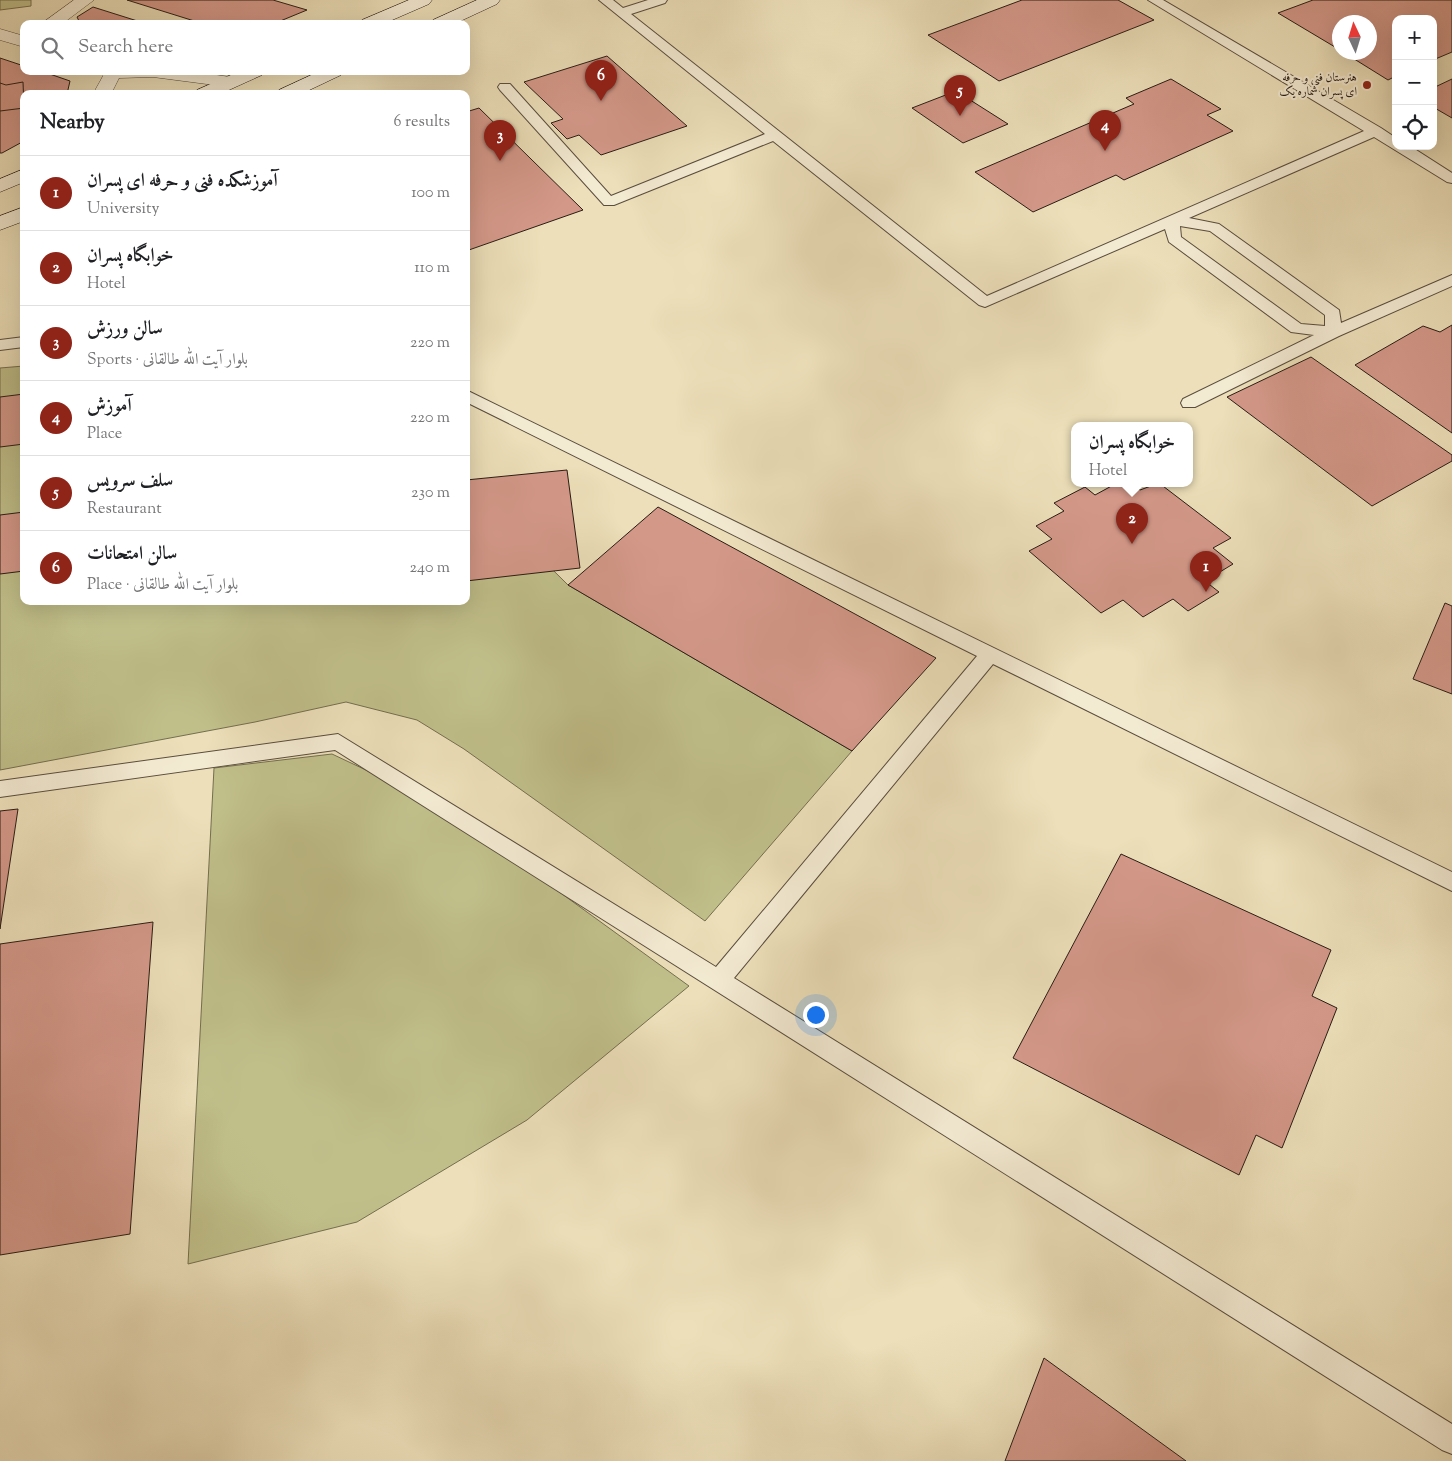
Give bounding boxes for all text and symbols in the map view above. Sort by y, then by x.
north arrow [1332,15,1377,60]
map controls [1392,15,1437,150]
button: + [1392,15,1437,60]
search box [20,20,470,75]
icon: search [38,34,66,62]
text: Search here [78,34,173,61]
pin: 6 [585,60,617,101]
button: − [1392,60,1437,105]
place label: هنرستان فنی و حرفه ای پسران شماره یک [1279,69,1357,101]
pin: 5 [944,75,976,116]
marker: هنرستان فنی و حرفه ای پسران شماره یک [1361,79,1373,91]
button: locate [1392,105,1437,150]
text: Nearby [40,108,105,138]
pin: 4 [1089,110,1121,151]
text: 6 results [394,111,450,134]
pin: 3 [484,120,516,161]
text: آموزشکده فنی و حرفه ای پسران [87,168,278,195]
text: 1 [53,182,59,205]
text: 100 m [411,182,450,205]
text: University [87,198,160,221]
text: خوابگاه پسران [87,243,174,270]
text: 2 [52,257,60,280]
text: 110 m [414,257,450,280]
text: Hotel [87,273,126,296]
text: سالن ورزش [87,316,163,343]
text: 3 [53,332,59,355]
text: 220 m [410,332,450,355]
text: Sports · بلوار آیت الله طالقانی [87,349,248,372]
text: آموزش [87,393,132,420]
text: 4 [52,407,60,430]
text: 220 m [410,407,450,430]
popup [1071,422,1193,487]
text: Place [87,423,122,446]
text: خوابگاه پسران [1089,430,1175,457]
text: Hotel [1089,460,1127,483]
text: سلف سرویس [87,468,173,495]
text: 5 [53,482,59,505]
text: 230 m [411,482,450,505]
text: Restaurant [87,498,162,521]
pin: 2 [1116,503,1148,544]
text: سالن امتحانات [87,541,177,568]
pin: 1 [1190,551,1222,592]
text: 6 [52,557,60,580]
text: 240 m [409,557,450,580]
text: Place · بلوار آیت الله طالقانی [87,574,238,597]
your location [803,1002,829,1028]

